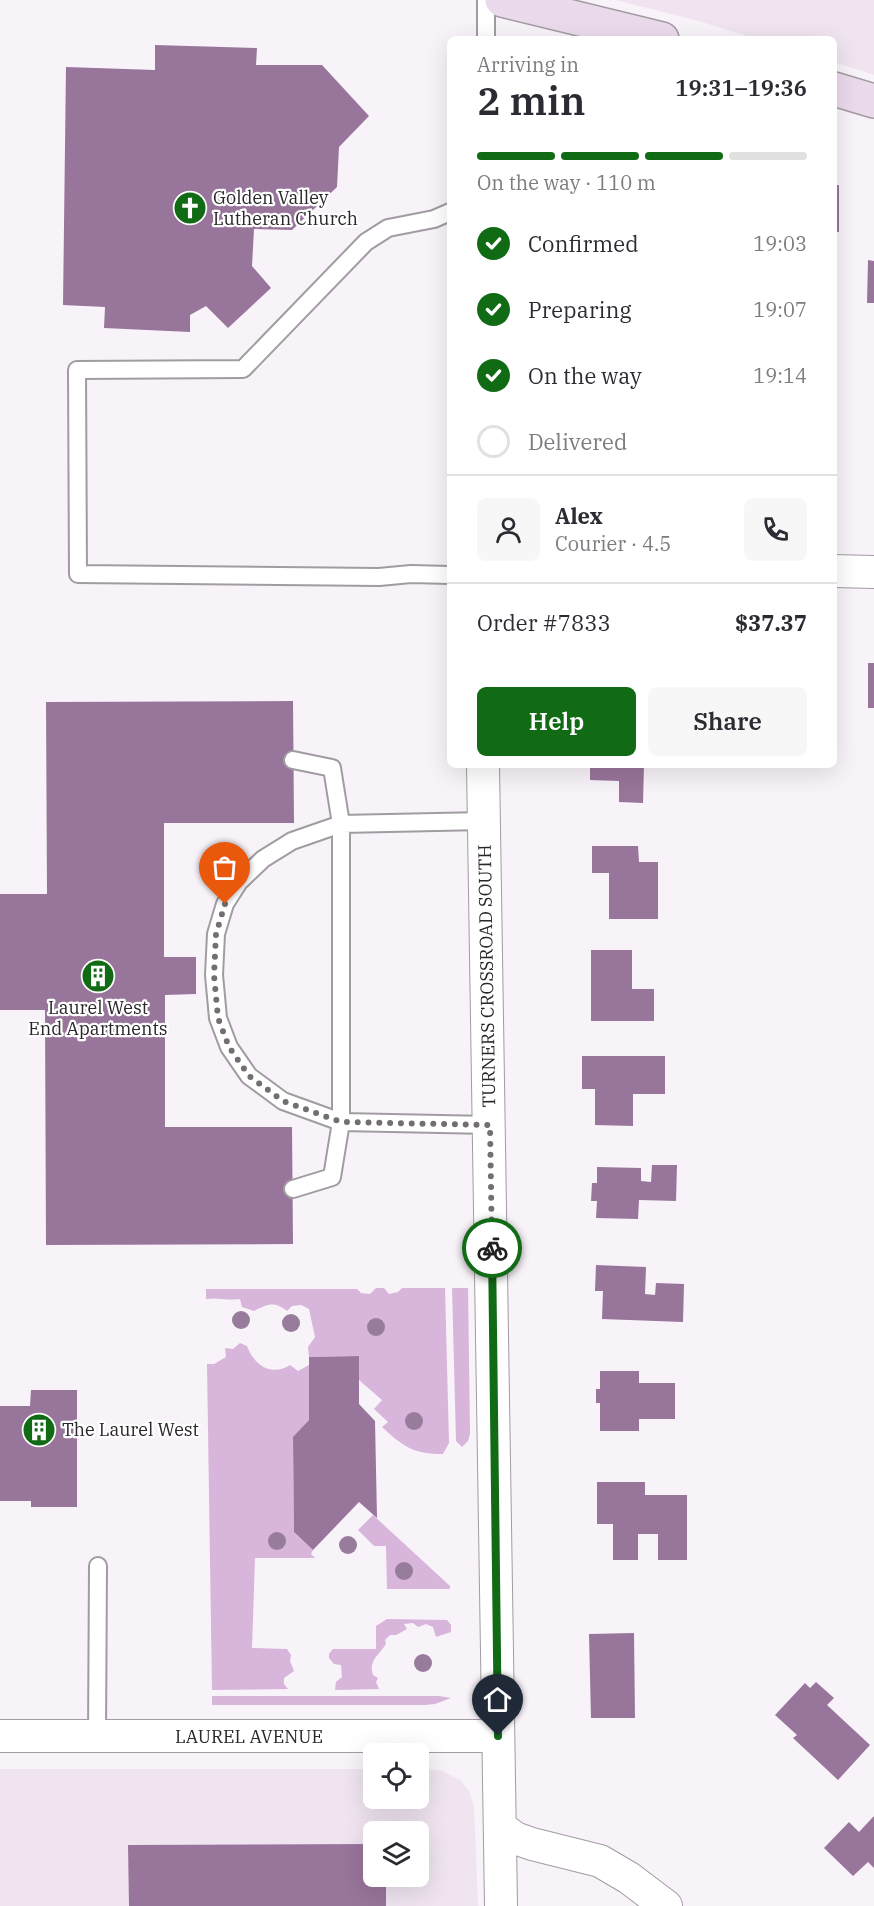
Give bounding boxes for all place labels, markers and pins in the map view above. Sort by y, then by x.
place label: Golden Valley Lutheran Church [213,186,358,230]
church icon: Golden Valley Lutheran Church [172,190,208,226]
pin [199,842,250,904]
building icon: Laurel West End Apartments [80,958,116,994]
place label: Laurel West End Apartments [28,996,168,1040]
building icon: The Laurel West [21,1412,57,1448]
place label: The Laurel West [62,1418,199,1441]
pin [472,1674,523,1736]

